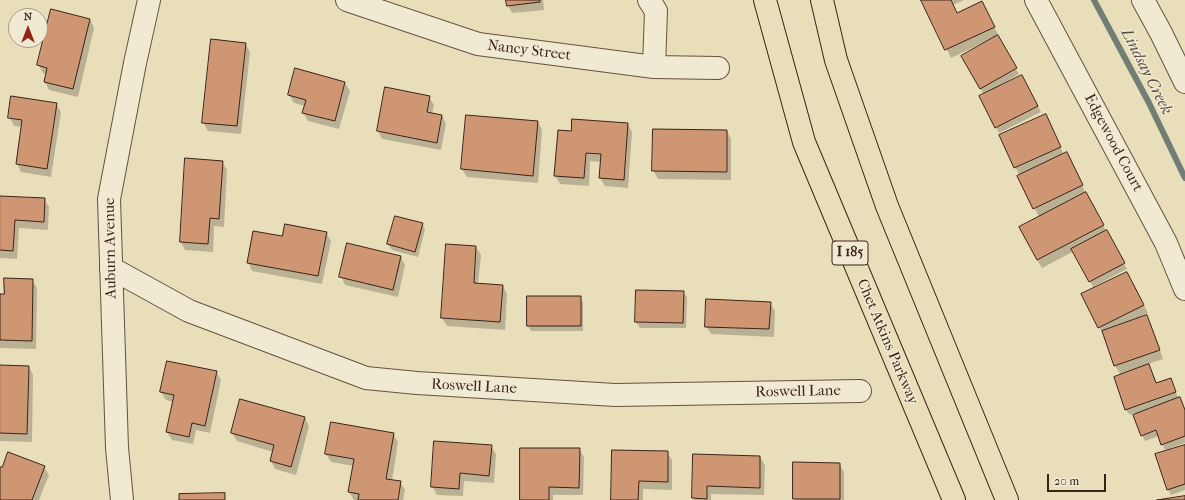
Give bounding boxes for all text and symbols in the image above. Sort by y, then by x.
north arrow [8,8,48,48]
text: N [24,10,32,23]
water label: Lindsay Creek [1116,26,1176,118]
street label: Nancy Street [486,37,572,65]
street label: Edgewood Court [1080,91,1146,195]
street label: Auburn Avenue [101,197,121,299]
road number: I 185 [832,241,868,265]
street label: Chet Atkins Parkway [852,277,922,407]
street label: Roswell Lane [431,376,517,398]
street label: Roswell Lane [755,382,841,402]
scale bar [1049,466,1108,492]
text: 20 m [1054,474,1079,488]

